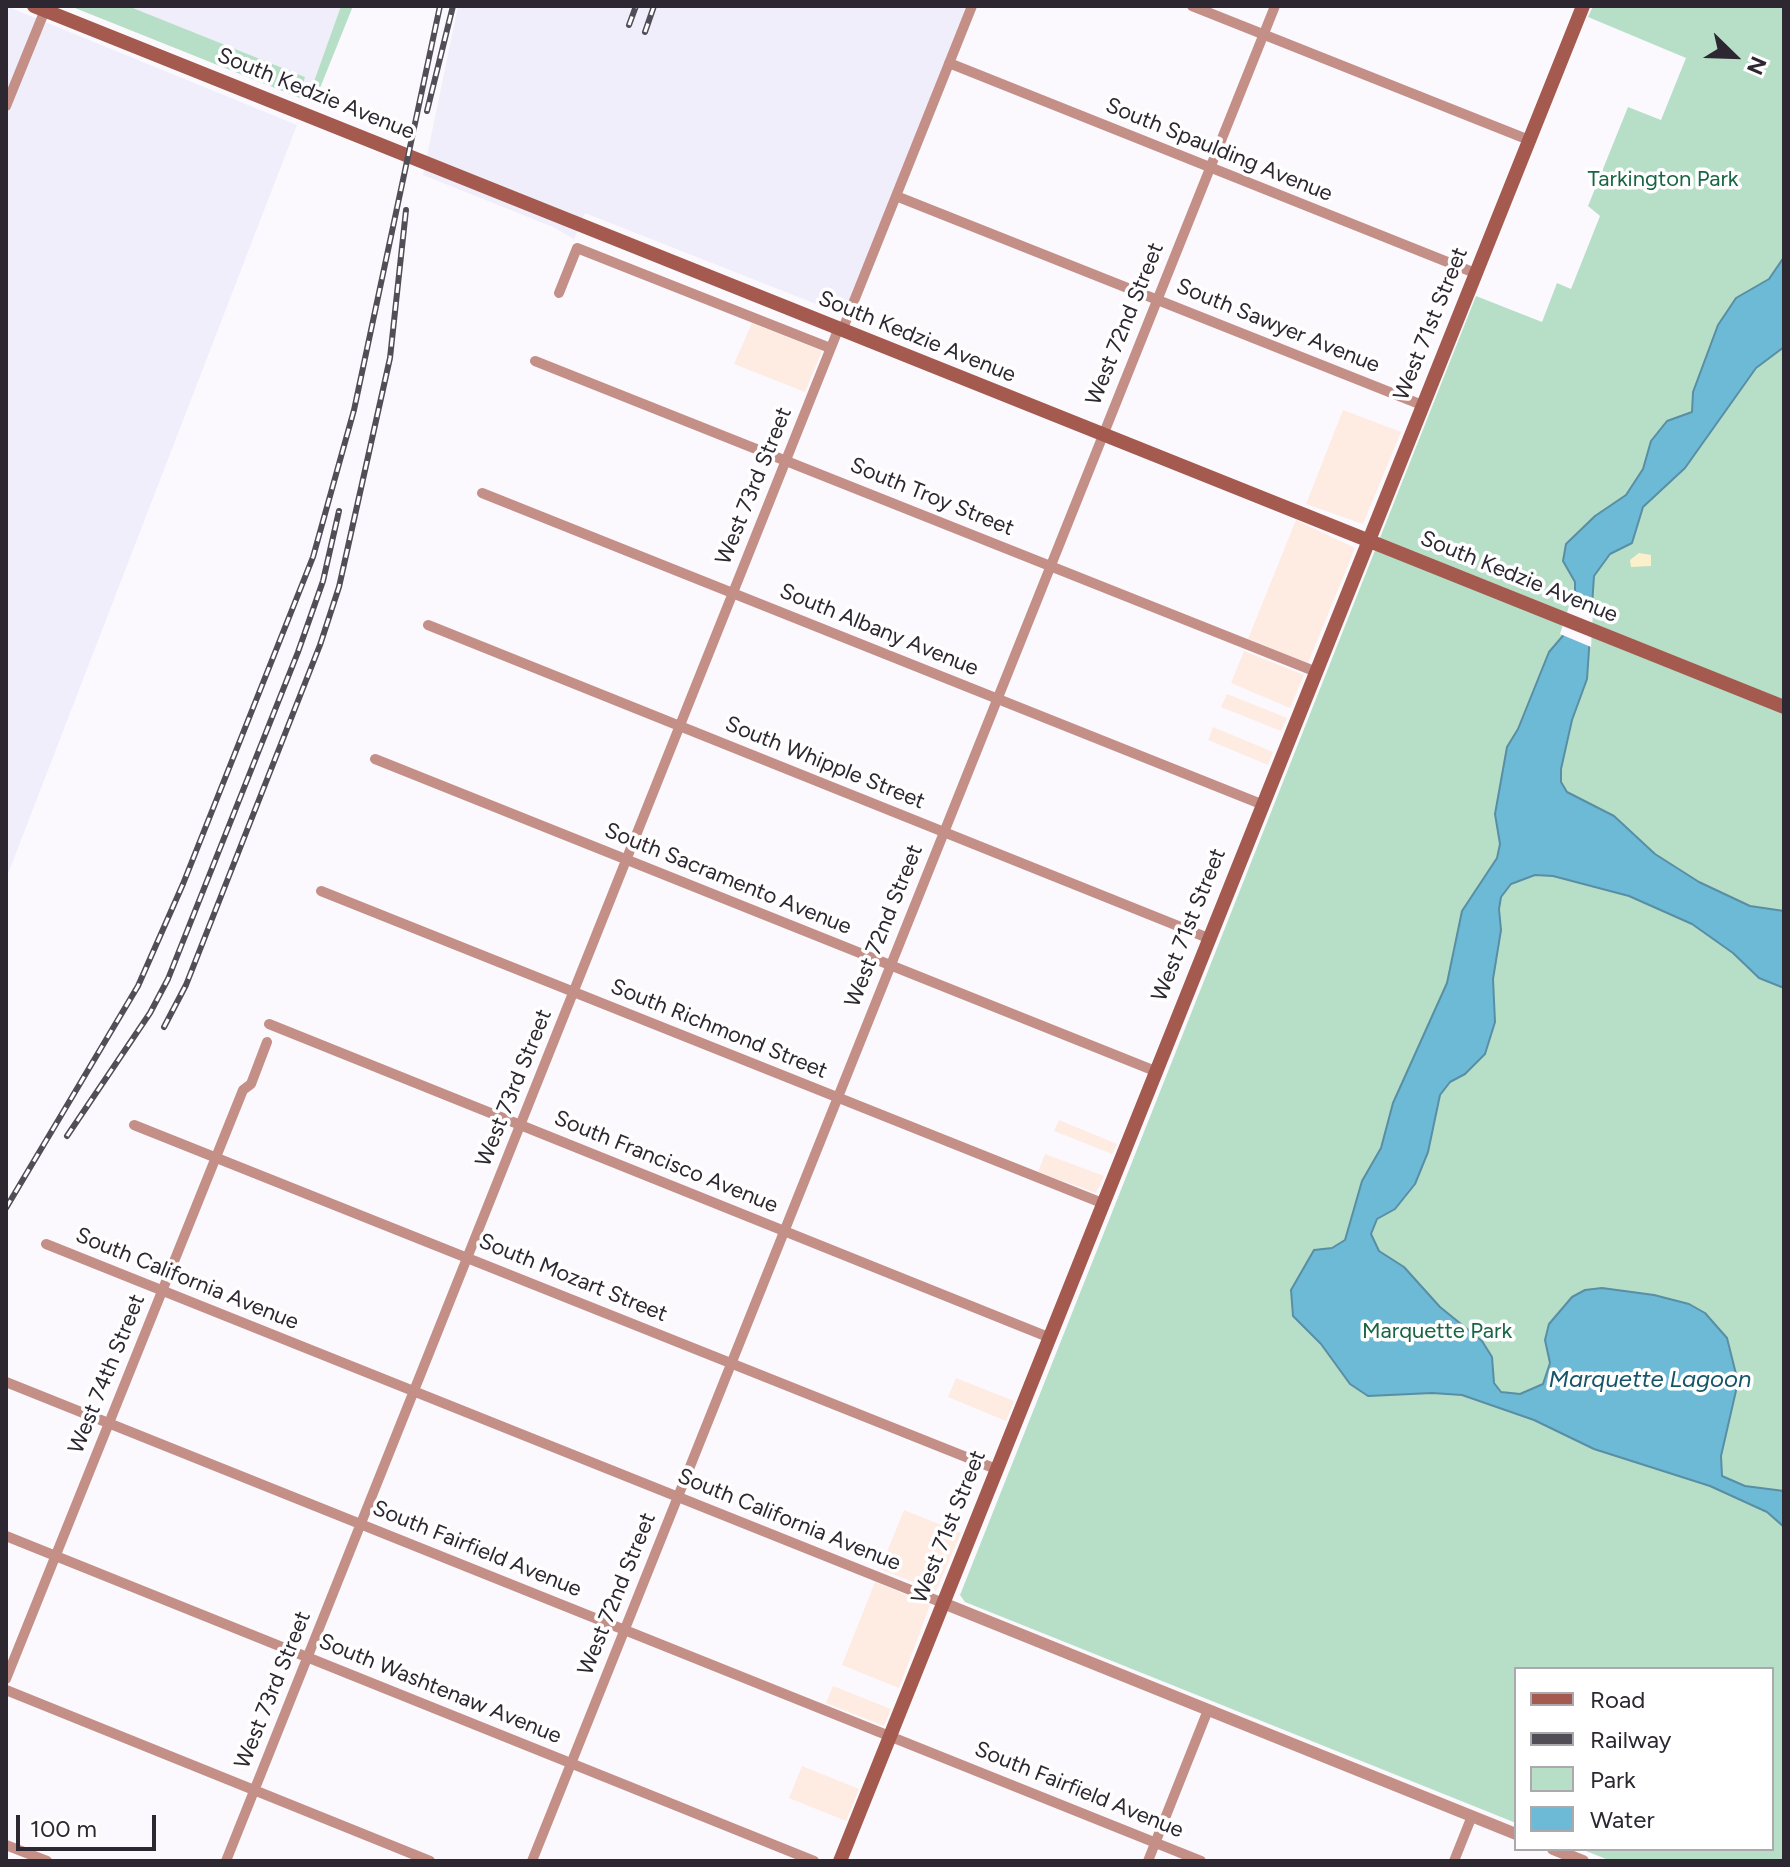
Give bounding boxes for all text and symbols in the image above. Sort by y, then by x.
north arrow [1694,16,1774,96]
street label: South Kedzie Avenue [213,42,419,146]
text: N [1741,52,1772,79]
street label: South Spaulding Avenue [1102,92,1336,208]
park label: Tarkington Park [1588,167,1738,193]
street label: West 72nd Street [1080,239,1170,409]
street label: West 71st Street [1388,244,1474,404]
street label: South Sawyer Avenue [1172,273,1384,379]
street label: South Kedzie Avenue [814,285,1020,389]
street label: West 73rd Street [710,403,798,569]
street label: South Troy Street [846,452,1018,542]
street label: South Kedzie Avenue [1416,525,1622,629]
street label: South Albany Avenue [776,578,982,682]
street label: South Whipple Street [721,711,929,815]
street label: South Sacramento Avenue [601,817,855,941]
street label: West 72nd Street [839,841,929,1011]
street label: West 71st Street [1146,845,1232,1005]
street label: South Richmond Street [607,973,831,1085]
street label: West 73rd Street [470,1005,558,1171]
street label: South Francisco Avenue [550,1105,782,1219]
street label: South California Avenue [72,1222,302,1336]
street label: South Mozart Street [475,1228,671,1328]
street label: West 74th Street [63,1291,151,1457]
park label: Marquette Park [1362,1319,1512,1345]
water label: Marquette Lagoon [1549,1366,1751,1394]
street label: West 71st Street [906,1447,992,1607]
street label: South California Avenue [674,1463,904,1577]
street label: South Fairfield Avenue [369,1495,585,1603]
street label: West 72nd Street [572,1509,662,1679]
street label: West 73rd Street [229,1607,317,1773]
street label: South Washtenaw Avenue [315,1628,565,1750]
legend [1514,1667,1774,1851]
text: Road [1590,1685,1645,1714]
text: Railway [1590,1725,1671,1754]
street label: South Fairfield Avenue [971,1736,1187,1844]
text: Park [1590,1765,1636,1794]
scale bar [20,1799,160,1849]
text: Water [1590,1805,1655,1834]
text: 100 m [30,1814,97,1843]

